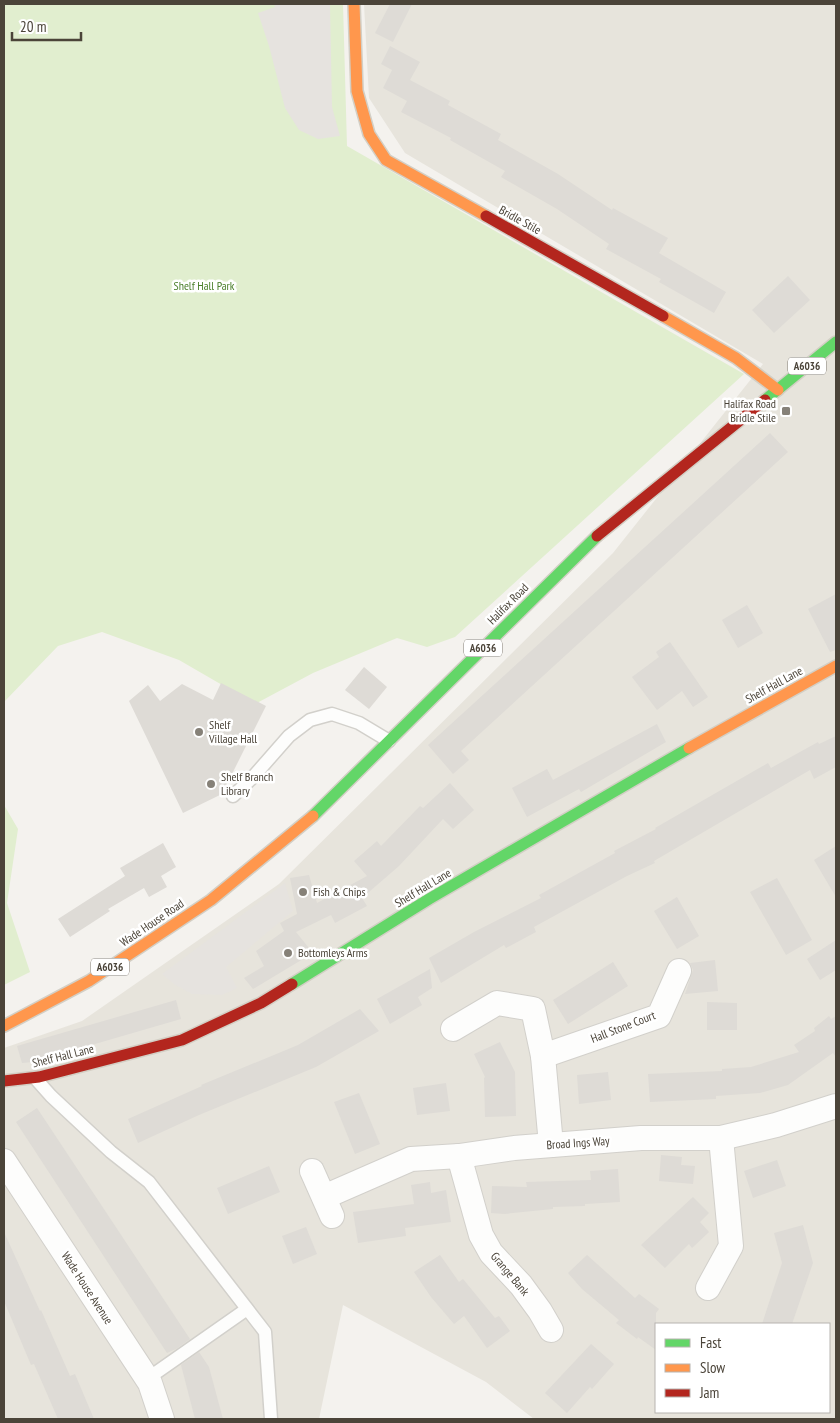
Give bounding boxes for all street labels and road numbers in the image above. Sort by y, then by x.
street label: Bridle Stile [497,202,544,237]
road number: A6036 [788,358,826,374]
street label: Halifax Road [484,580,531,627]
road number: A6036 [464,640,502,656]
street label: Shelf Hall Lane [743,663,805,706]
street label: Shelf Hall Lane [392,865,454,910]
street label: Wade House Road [117,896,187,949]
road number: A6036 [91,959,129,976]
street label: Hall Stone Court [588,1007,658,1046]
street label: Shelf Hall Lane [30,1041,95,1070]
street label: Broad Ings Way [546,1133,611,1152]
street label: Wade House Avenue [58,1249,116,1327]
street label: Grange Bank [488,1249,533,1299]

